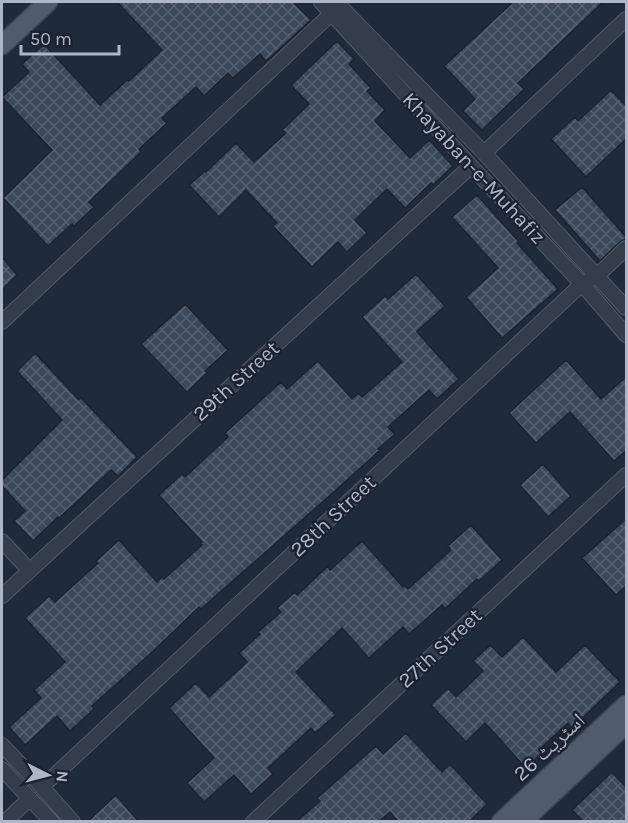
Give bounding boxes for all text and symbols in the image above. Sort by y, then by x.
scale bar [21,18,118,56]
text: 50 m [30,28,72,50]
street label: Khayaban-e-Muhafiz [398,87,550,249]
street label: 29th Street [188,336,284,426]
street label: 28th Street [285,470,381,562]
street label: 27th Street [393,603,487,693]
street label: اسٹریٹ 26 [508,708,590,786]
north arrow [18,745,78,805]
text: N [52,770,72,783]

